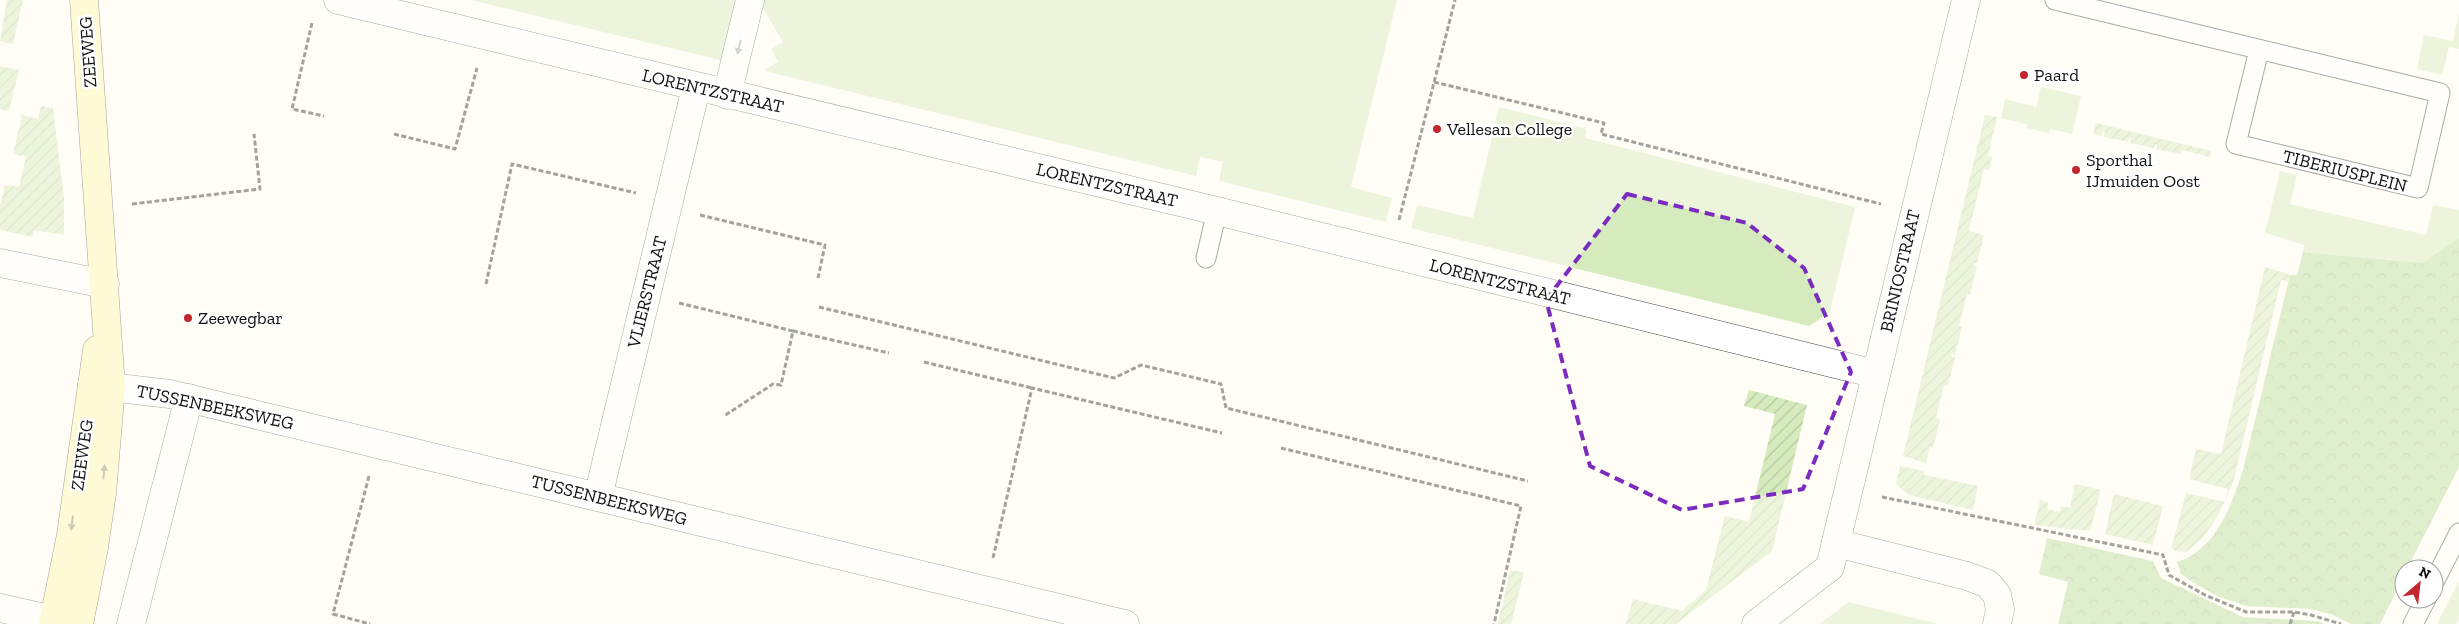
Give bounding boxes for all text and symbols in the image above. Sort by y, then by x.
street label: ZEEWEG [75,16,101,88]
one-way arrow [735,40,743,55]
street label: LORENTZSTRAAT [640,64,786,118]
place label: Paard [2034,64,2079,86]
marker: Paard [2018,69,2030,81]
place label: Vellesan College [1446,118,1572,140]
marker: Vellesan College [1431,123,1443,135]
street label: TIBERIUSPLEIN [2280,145,2410,197]
place label: Sporthal IJmuiden Oost [2086,149,2200,192]
street label: LORENTZSTRAAT [1034,158,1180,212]
marker: Sporthal IJmuiden Oost [2070,164,2082,176]
street label: BRINIOSTRAAT [1875,208,1925,334]
street label: VLIERSTRAAT [622,234,672,351]
street label: LORENTZSTRAAT [1427,254,1573,310]
place label: Zeewegbar [198,307,283,329]
marker: Zeewegbar [182,312,194,324]
street label: TUSSENBEEKSWEG [134,380,296,434]
street label: ZEEWEG [66,418,98,492]
one-way arrow [100,464,108,480]
street label: TUSSENBEEKSWEG [529,470,689,530]
one-way arrow [68,515,76,531]
north arrow [2394,559,2444,609]
text: N [2416,563,2434,583]

